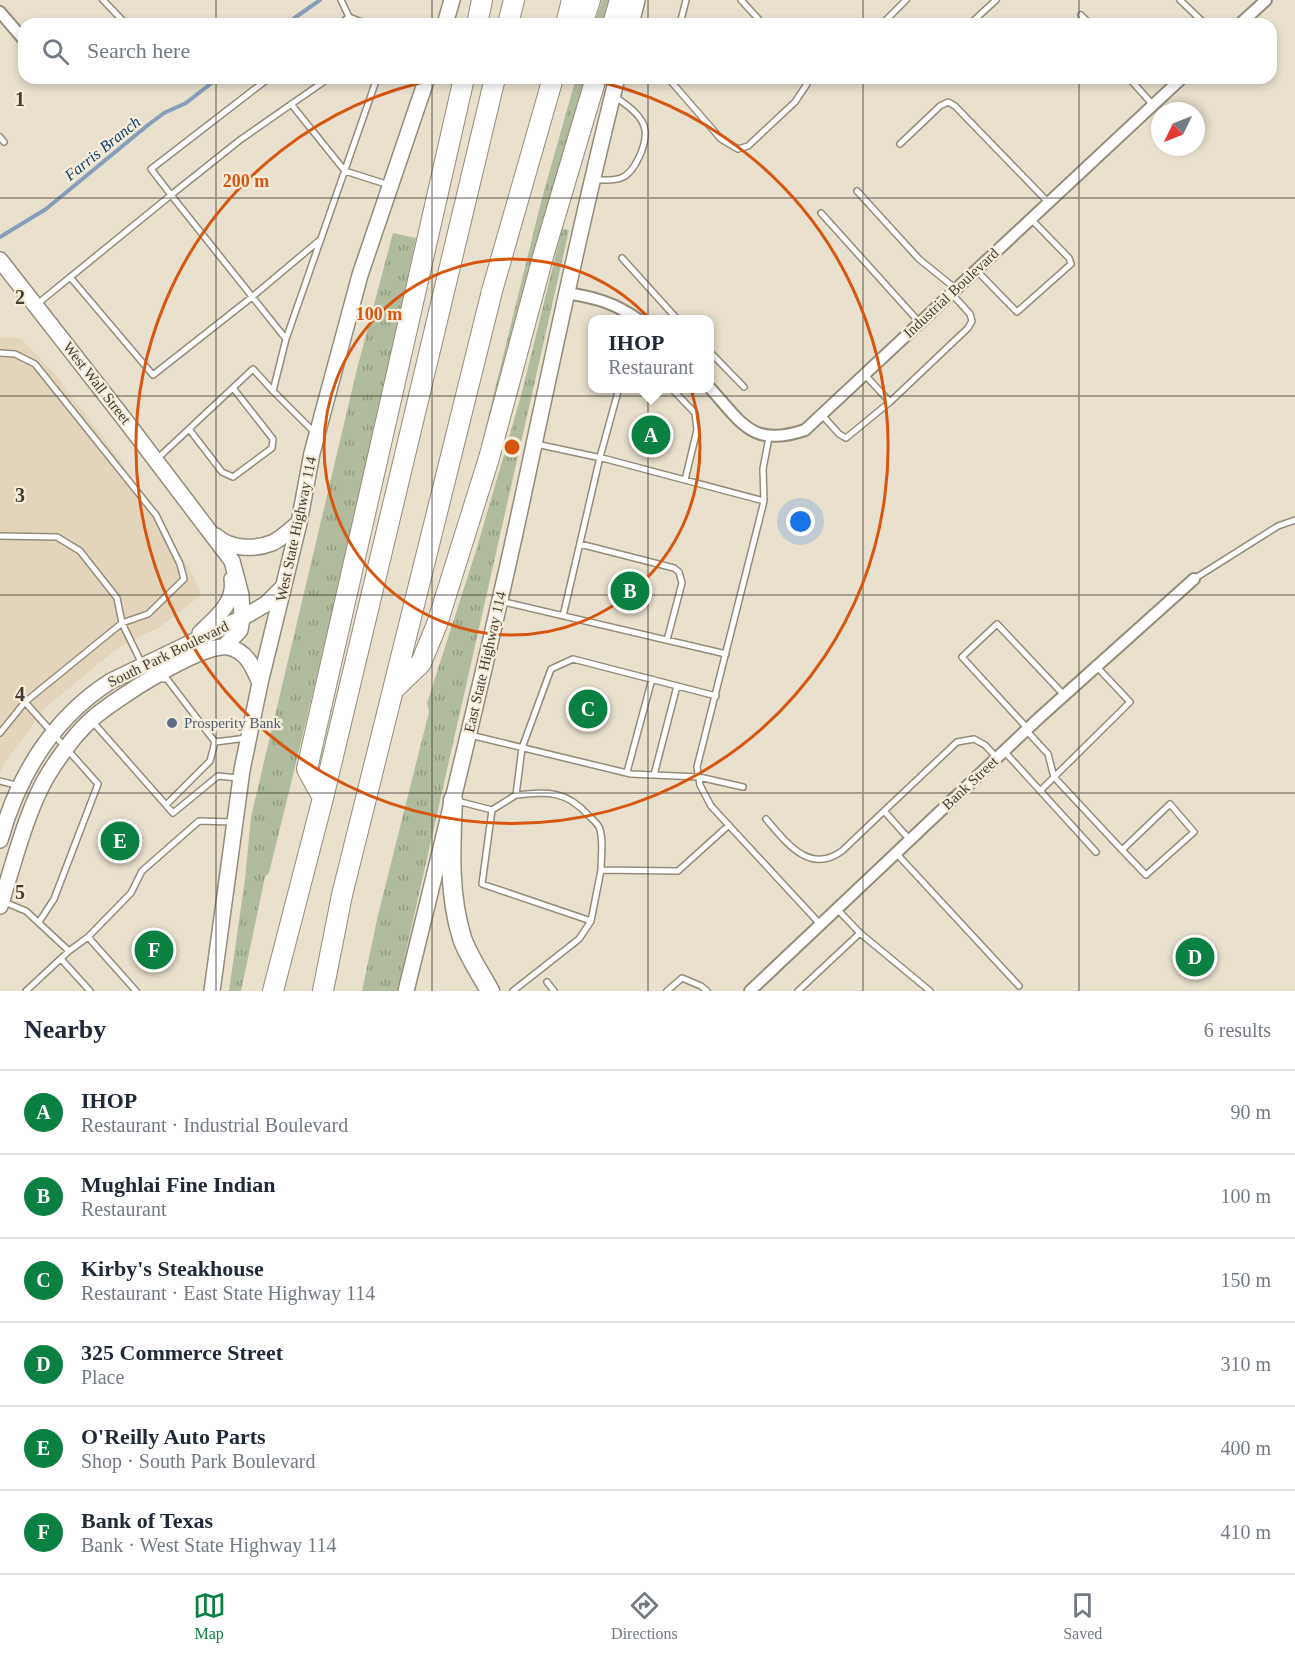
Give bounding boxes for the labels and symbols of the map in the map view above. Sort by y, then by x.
text: 1 [15,88,25,110]
north arrow [1151,102,1205,156]
water label: Farris Branch [60,113,143,185]
text: 200 m [223,171,269,191]
street label: Industrial Boulevard [900,245,1002,341]
text: 2 [15,286,25,308]
text: 100 m [356,304,402,324]
street label: West Wall Street [60,339,135,428]
pin: A [632,412,670,458]
centre of rings [502,437,522,457]
street label: West State Highway 114 [273,455,319,603]
text: 3 [15,484,25,506]
your location [786,507,815,536]
pin: B [610,568,650,614]
street label: East State Highway 114 [461,590,509,734]
street label: South Park Boulevard [105,618,231,690]
text: 4 [15,683,25,705]
pin: C [568,686,608,732]
place label: Prosperity Bank [184,715,282,731]
marker: Prosperity Bank [165,716,179,730]
street label: Bank Street [939,753,1002,813]
pin: E [100,818,140,864]
text: 5 [15,881,25,903]
pin: F [134,928,174,972]
pin: D [1176,934,1214,980]

